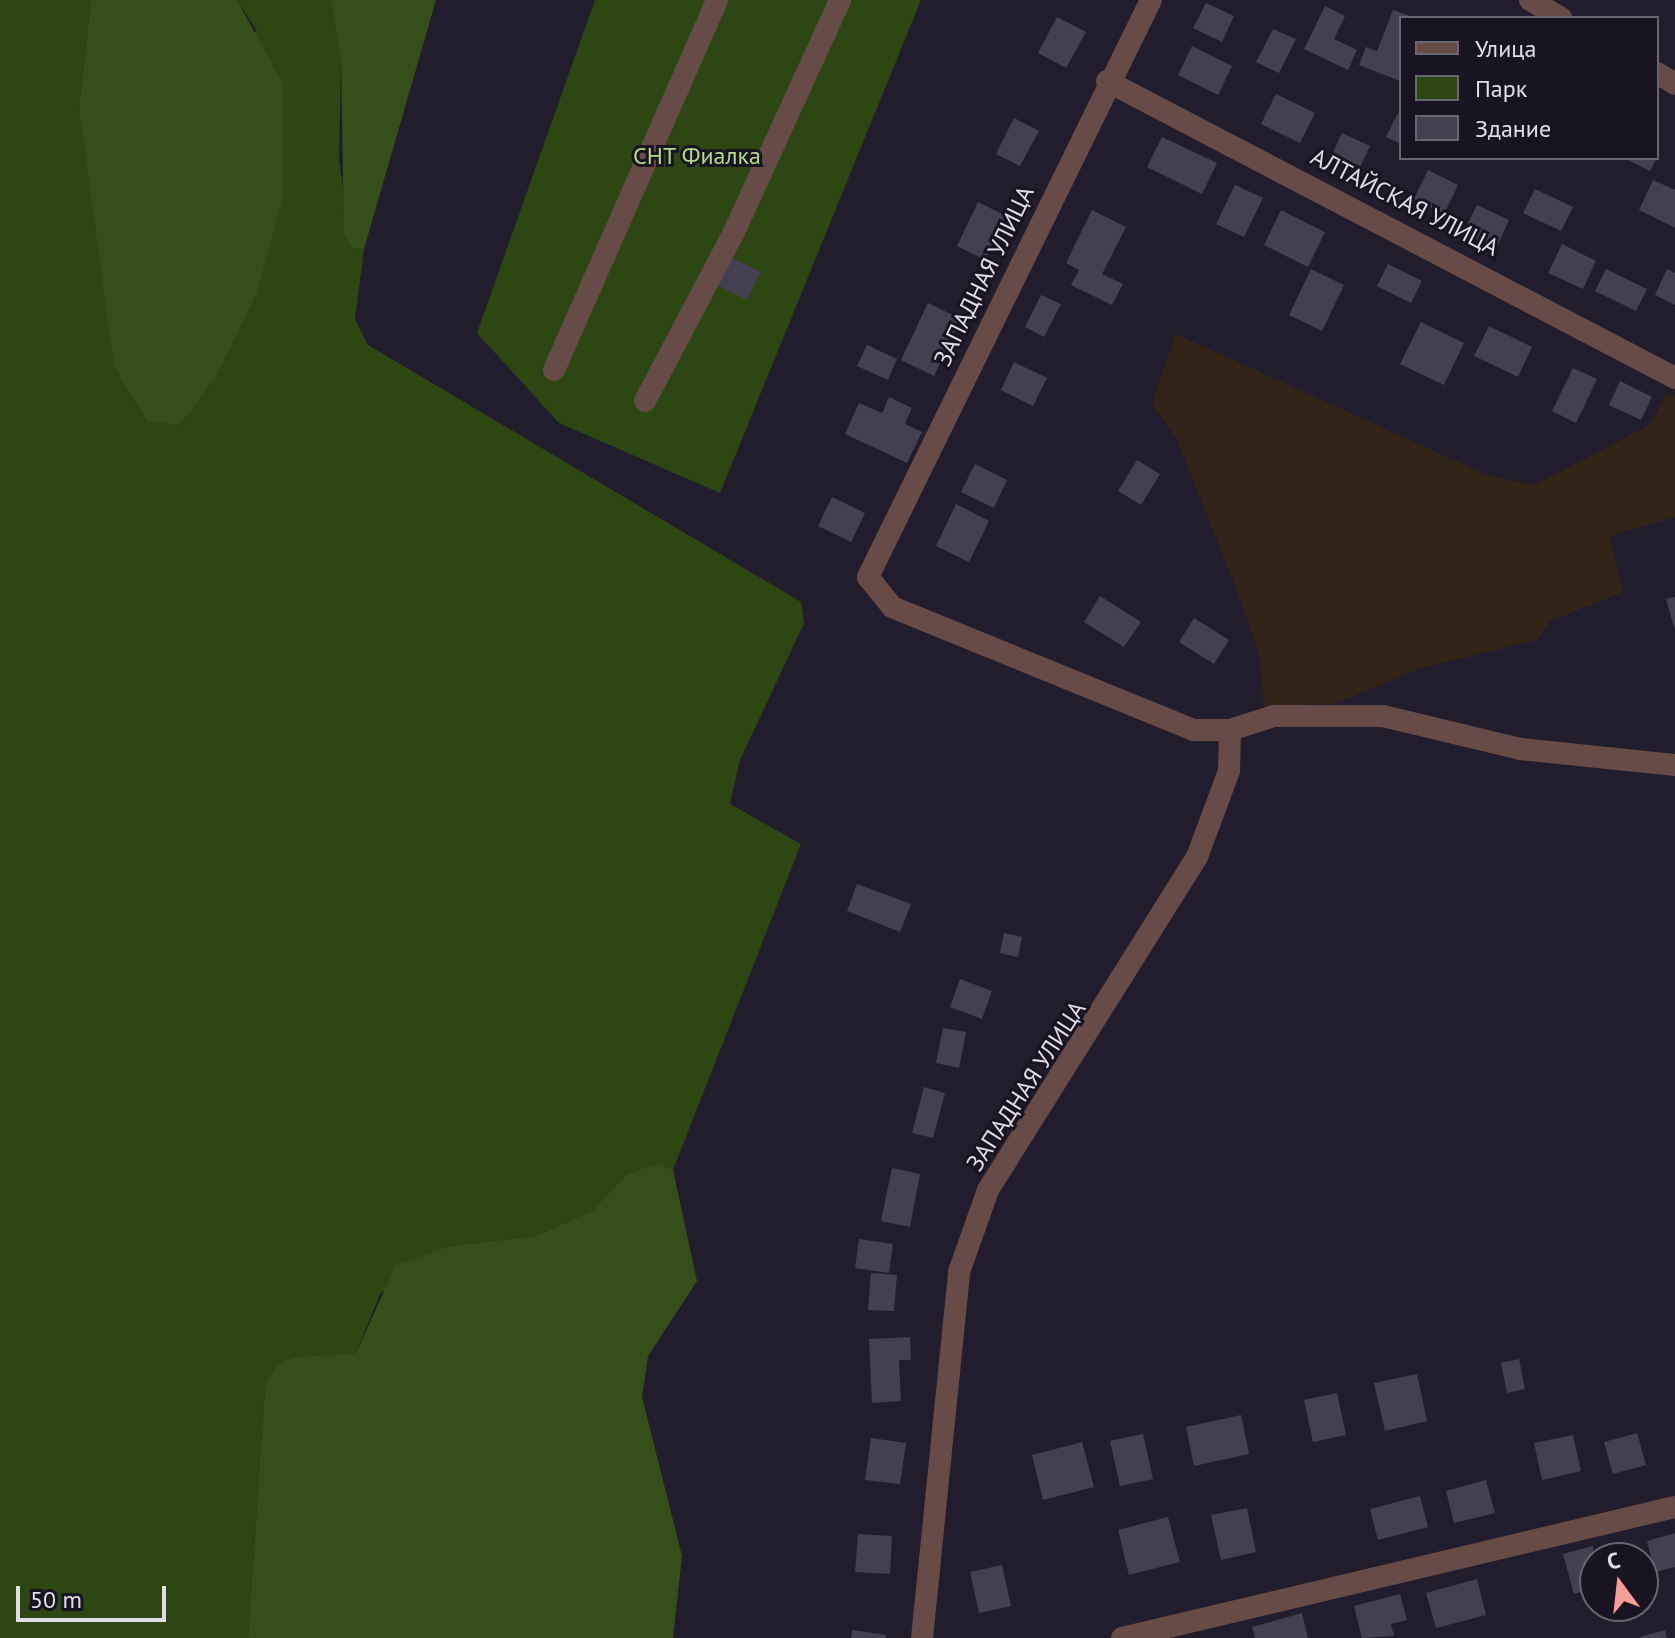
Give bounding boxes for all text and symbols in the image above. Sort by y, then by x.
legend [1399,16,1659,160]
text: Улица [1475,33,1536,64]
text: Парк [1475,73,1527,104]
text: Здание [1475,113,1551,144]
park label: СНТ Фиалка [633,142,761,170]
street label: АЛТАЙСКАЯ УЛИЦА [1306,142,1504,262]
street label: ЗАПАДНАЯ УЛИЦА [928,181,1040,371]
street label: ЗАПАДНАЯ УЛИЦА [960,995,1092,1177]
north arrow [1579,1542,1659,1622]
text: С [1604,1546,1623,1576]
scale bar [20,1570,170,1620]
text: 50 m [30,1584,82,1615]

